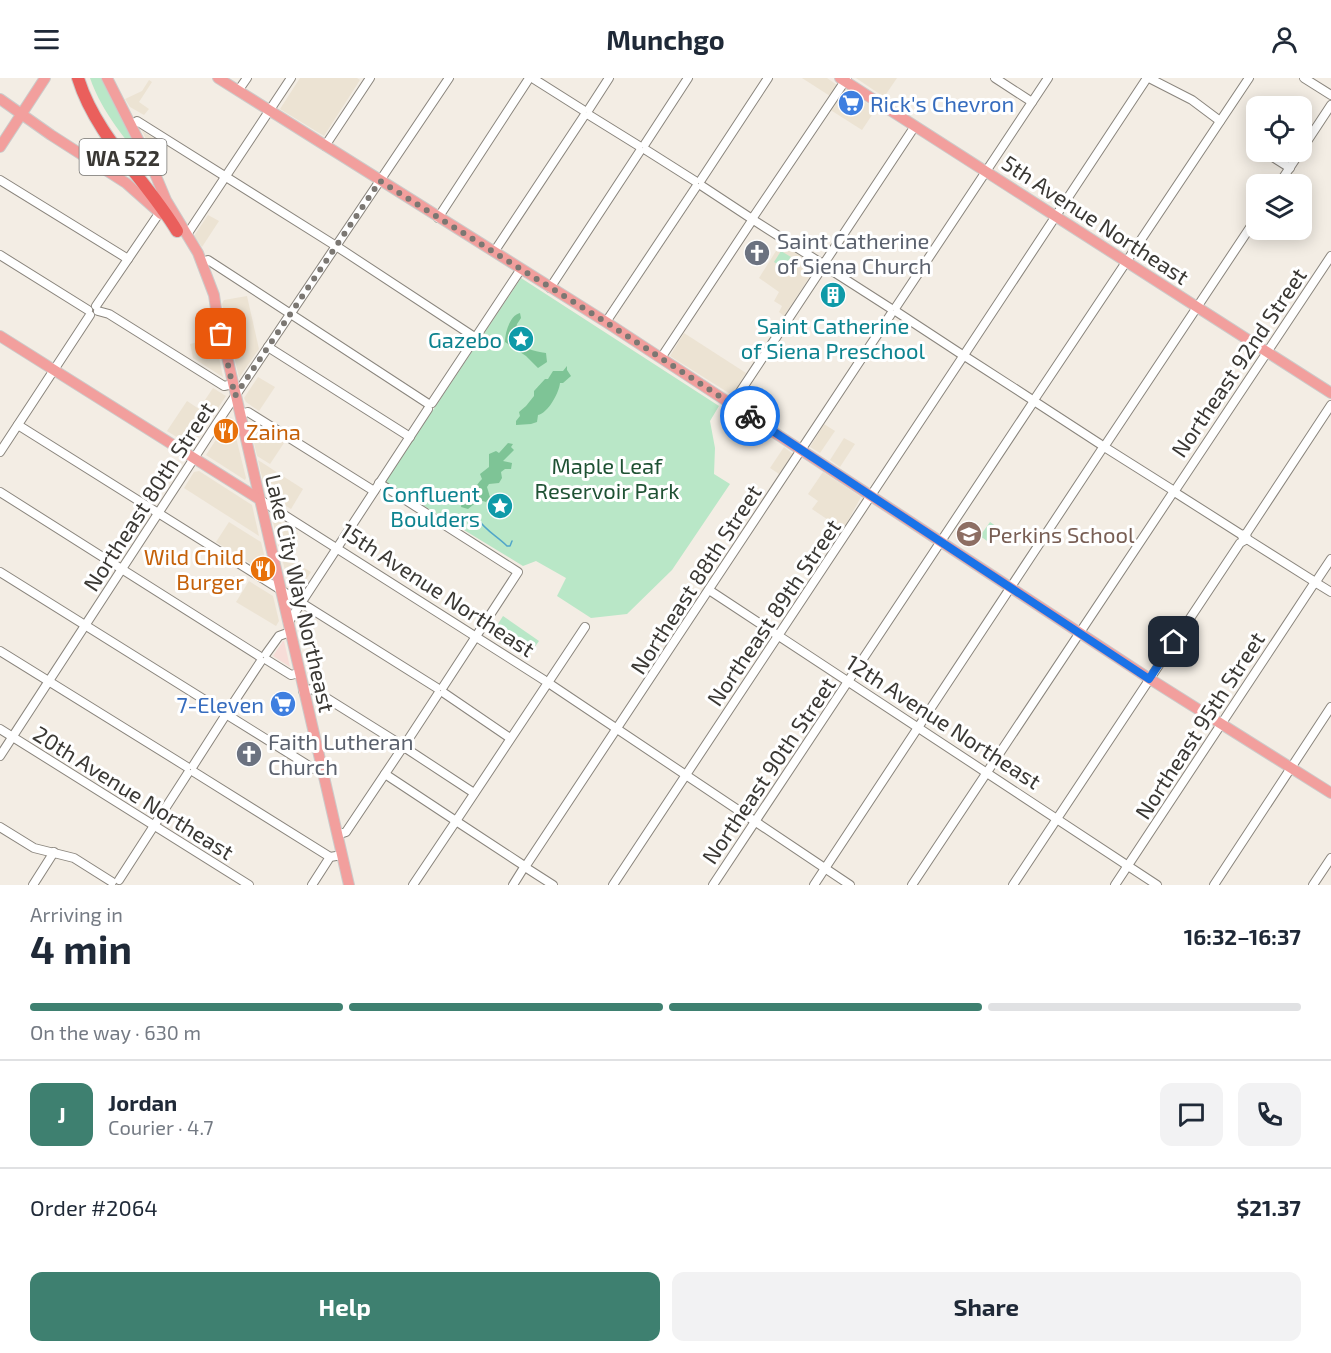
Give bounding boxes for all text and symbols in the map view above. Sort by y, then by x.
icon: menu [30,23,63,56]
text: Munchgo [606,23,725,55]
icon: person [1268,23,1301,56]
supermarket icon: Rick's Chevron [836,88,866,118]
place label: Rick's Chevron [870,90,1014,116]
map controls [1246,96,1312,240]
button: locate [1246,96,1312,162]
road number: WA 522 [80,139,166,175]
street label: 5th Avenue Northeast [998,149,1194,289]
button: layers [1246,174,1312,240]
place label: Saint Catherine of Siena Church [777,227,932,278]
church icon: Saint Catherine of Siena Church [742,238,772,268]
street label: Northeast 92nd Street [1165,262,1311,462]
building icon: Saint Catherine of Siena Preschool [818,280,848,310]
pin [195,308,246,359]
place label: Saint Catherine of Siena Preschool [741,312,926,363]
icon: bag [204,317,237,350]
place icon: Gazebo [506,324,536,354]
place label: Gazebo [428,326,502,352]
courier [720,386,780,446]
street label: Northeast 80th Street [77,397,219,595]
icon: bike [734,400,767,433]
restaurant icon: Zaina [211,416,241,446]
place label: Zaina [246,418,301,444]
park label: Maple Leaf Reservoir Park [535,452,679,503]
street label: Lake City Way Northeast [261,472,341,714]
place label: Confluent Boulders [382,480,480,531]
street label: Northeast 88th Street [624,480,766,678]
place icon: Confluent Boulders [485,491,515,521]
street label: Northeast 89th Street [701,514,845,710]
street label: 15th Avenue Northeast [336,517,540,661]
school or university icon: Perkins School [954,519,984,549]
place label: Perkins School [988,521,1135,547]
place label: Wild Child Burger [144,543,244,594]
restaurant icon: Wild Child Burger [248,554,278,584]
pin [1148,616,1199,667]
icon: home [1157,625,1190,658]
street label: Northeast 95th Street [1129,627,1269,823]
street label: 12th Avenue Northeast [842,648,1046,794]
street label: Northeast 90th Street [696,672,840,868]
supermarket icon: 7-Eleven [268,689,298,719]
place label: 7-Eleven [177,691,264,717]
street label: 20th Avenue Northeast [29,720,239,864]
place label: Faith Lutheran Church [268,728,413,779]
church icon: Faith Lutheran Church [234,739,264,769]
text: Arriving in [30,902,123,926]
text: 16:32–16:37 [1184,923,1301,949]
text: 4 min [30,925,132,972]
text: On the way · 630 m [30,1020,201,1044]
button: chat [1160,1083,1223,1146]
button: phone [1238,1083,1301,1146]
text: Jordan [108,1089,177,1115]
text: J [57,1101,66,1127]
text: Courier · 4.7 [108,1115,214,1139]
text: Order #2064 [30,1194,158,1220]
text: $21.37 [1236,1194,1301,1220]
button: Help [30,1272,660,1341]
button: Share [672,1272,1301,1341]

